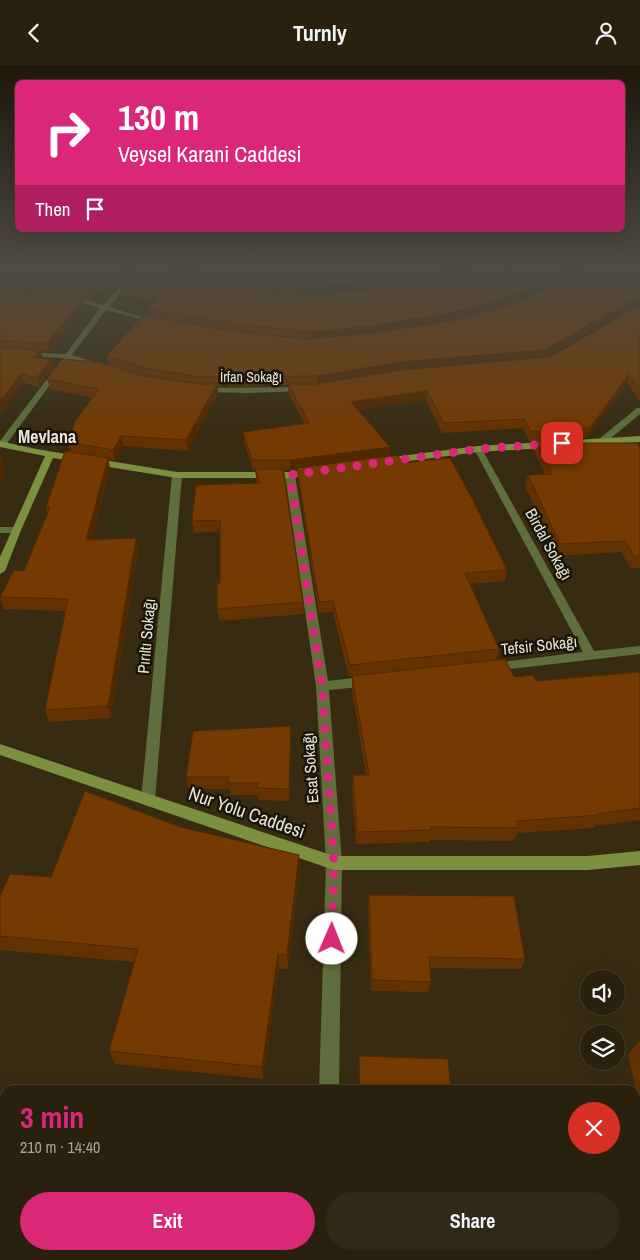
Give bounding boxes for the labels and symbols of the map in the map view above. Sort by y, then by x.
street label: İrfan Sokağı [220,368,282,386]
pin [541,422,583,464]
district label: Mevlana [18,424,77,449]
street label: Birdal Sokağı [520,504,578,584]
street label: Pırıltı Sokağı [132,598,160,674]
street label: Tefsir Sokağı [500,630,578,660]
street label: Esat Sokağı [297,732,323,804]
street label: Nur Yolu Caddesi [185,780,309,844]
position arrow [305,912,357,964]

